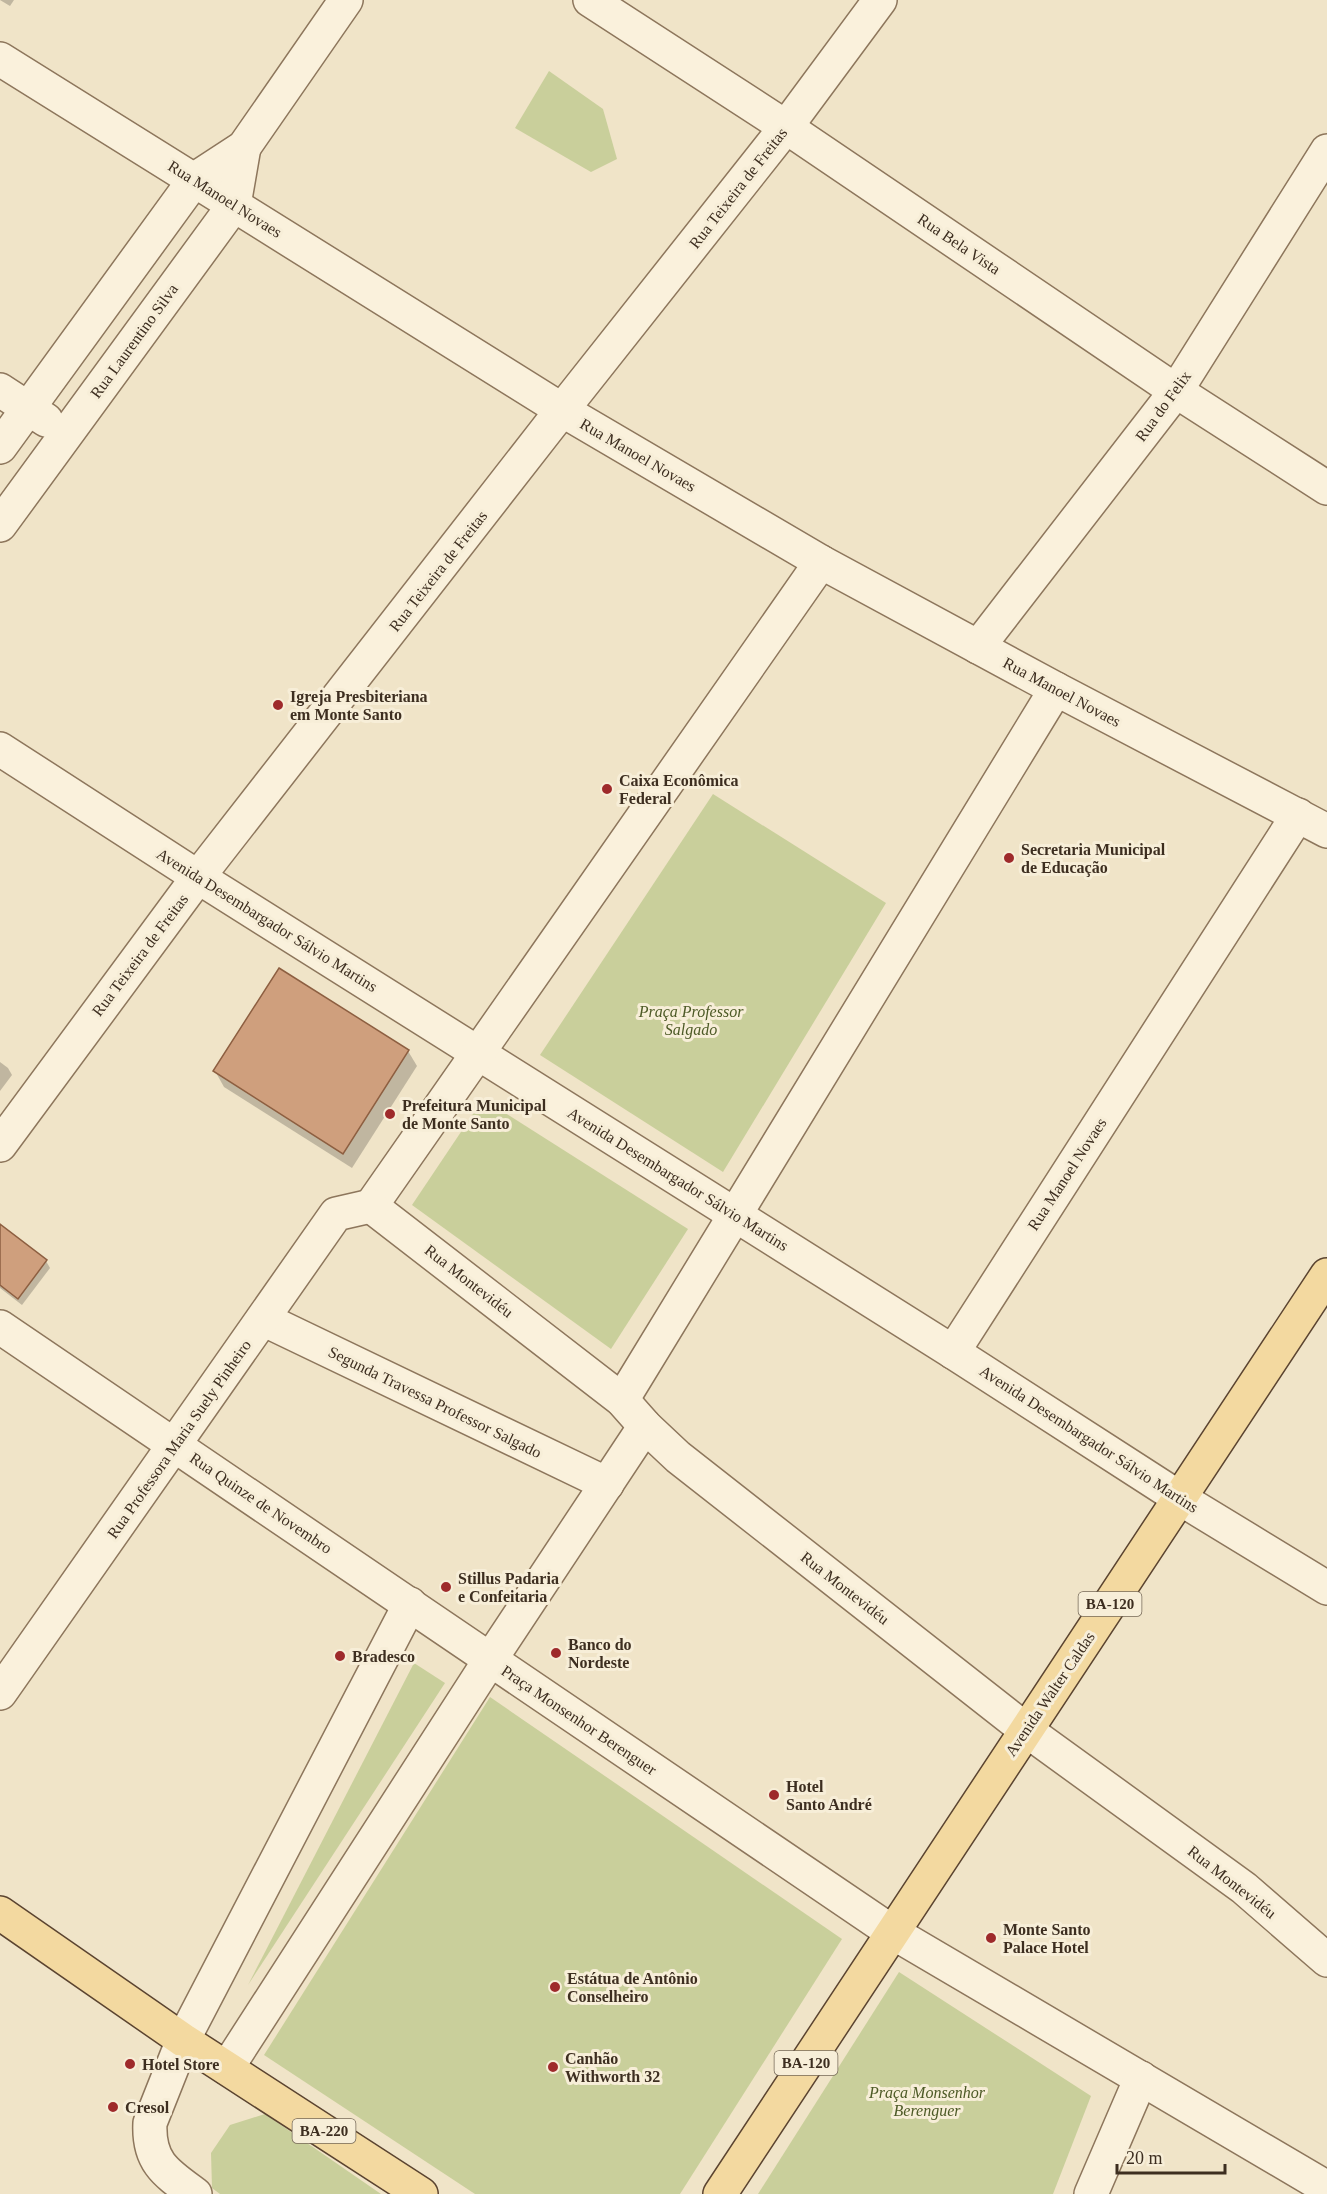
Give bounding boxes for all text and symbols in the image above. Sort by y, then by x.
street label: Rua Teixeira de Freitas [686,124,790,252]
street label: Rua Manoel Novaes [165,157,285,241]
street label: Rua Bela Vista [915,210,1003,278]
street label: Rua Laurentino Silva [87,281,181,401]
street label: Rua do Felix [1132,368,1194,444]
street label: Rua Manoel Novaes [577,415,699,495]
street label: Rua Teixeira de Freitas [386,507,490,635]
street label: Rua Manoel Novaes [1000,654,1124,730]
place label: Igreja Presbiteriana em Monte Santo [290,688,428,723]
marker: Igreja Presbiteriana em Monte Santo [271,698,285,712]
place label: Caixa Econômica Federal [619,772,739,807]
marker: Caixa Econômica Federal [600,782,614,796]
place label: Secretaria Municipal de Educação [1021,841,1166,877]
street label: Avenida Desembargador Sálvio Martins [153,845,380,996]
marker: Secretaria Municipal de Educação [1002,851,1016,865]
street label: Rua Teixeira de Freitas [89,891,191,1019]
park label: Praça Professor Salgado [638,1003,744,1039]
place label: Prefeitura Municipal de Monte Santo [402,1097,547,1132]
street label: Avenida Desembargador Sálvio Martins [564,1104,791,1255]
marker: Prefeitura Municipal de Monte Santo [383,1107,397,1121]
street label: Rua Manoel Novaes [1024,1115,1110,1233]
street label: Rua Montevidéu [422,1241,516,1321]
street label: Rua Professora Maria Suely Pinheiro [104,1337,255,1542]
street label: Segunda Travessa Professor Salgado [325,1343,544,1462]
street label: Avenida Desembargador Sálvio Martins [976,1362,1201,1517]
street label: Rua Quinze de Novembro [187,1449,335,1557]
street label: Rua Montevidéu [798,1548,892,1628]
place label: Stillus Padaria e Confeitaria [458,1570,559,1605]
marker: Stillus Padaria e Confeitaria [439,1580,453,1594]
road number: BA-120 [1078,1592,1142,1616]
street label: Avenida Walter Caldas [1002,1629,1098,1759]
place label: Banco do Nordeste [568,1636,632,1671]
marker: Banco do Nordeste [549,1646,563,1660]
place label: Bradesco [352,1648,415,1665]
marker: Bradesco [333,1649,347,1663]
street label: Praça Monsenhor Berenguer [498,1662,660,1779]
place label: Hotel Santo André [786,1778,872,1813]
marker: Hotel Santo André [767,1788,781,1802]
street label: Rua Montevidéu [1185,1842,1279,1922]
place label: Monte Santo Palace Hotel [1003,1921,1091,1956]
marker: Monte Santo Palace Hotel [984,1931,998,1945]
place label: Estátua de Antônio Conselheiro [567,1970,698,2005]
marker: Estátua de Antônio Conselheiro [548,1980,562,1994]
place label: Canhão Withworth 32 [565,2050,660,2085]
road number: BA-120 [774,2051,838,2075]
place label: Hotel Store [142,2056,219,2073]
marker: Hotel Store [123,2057,137,2071]
marker: Canhão Withworth 32 [546,2060,560,2074]
park label: Praça Monsenhor Berenguer [868,2084,986,2120]
place label: Cresol [125,2099,170,2116]
marker: Cresol [106,2100,120,2114]
road number: BA-220 [292,2119,356,2143]
scale bar [1117,2137,1225,2175]
text: 20 m [1126,2148,1163,2168]

